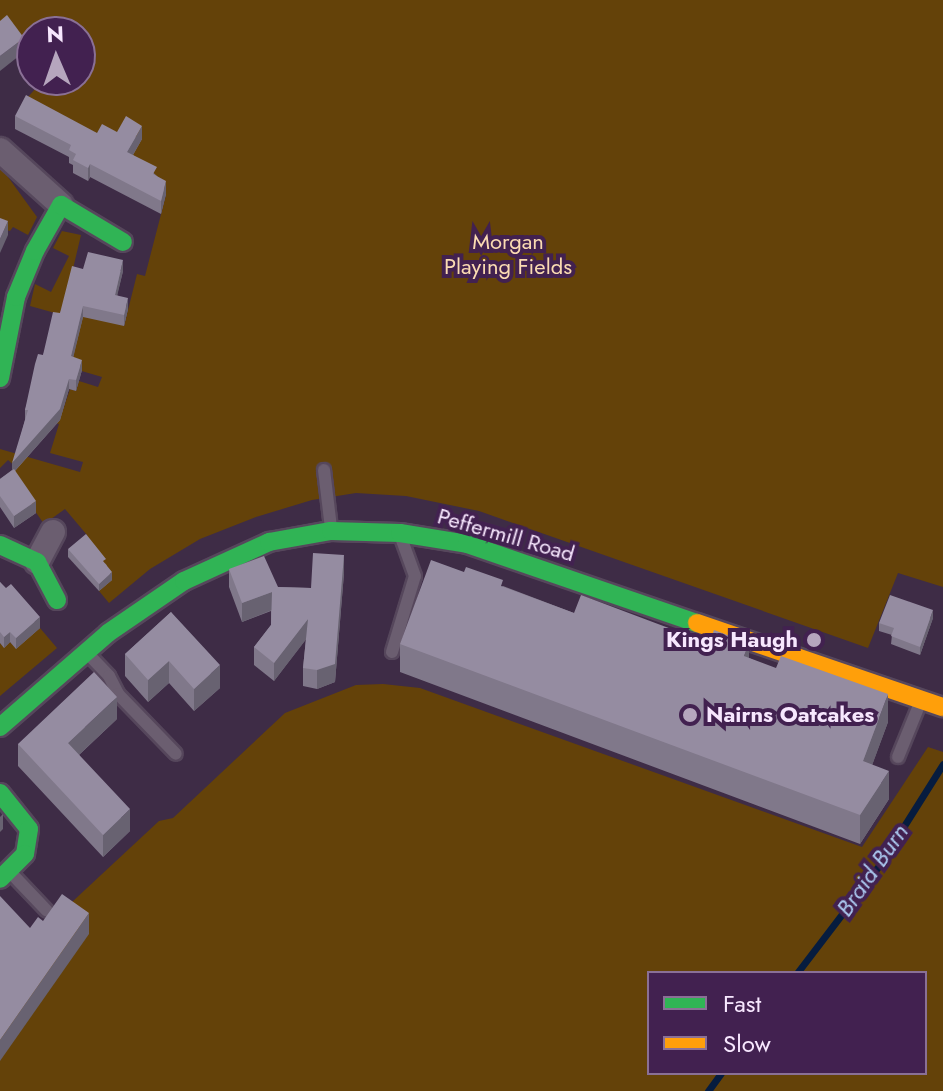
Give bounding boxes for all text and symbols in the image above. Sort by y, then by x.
north arrow [16,16,96,96]
text: N [46,18,65,50]
park label: Morgan Playing Fields [444,228,572,280]
street label: Peffermill Road [434,503,578,567]
place label: Kings Haugh [666,627,798,653]
marker: Kings Haugh [805,631,823,649]
place label: Nairns Oatcakes [706,702,874,728]
marker: Nairns Oatcakes [681,706,699,724]
water label: Braid Burn [830,818,914,922]
legend [647,971,927,1075]
text: Fast [723,986,761,1021]
text: Slow [723,1026,771,1061]

